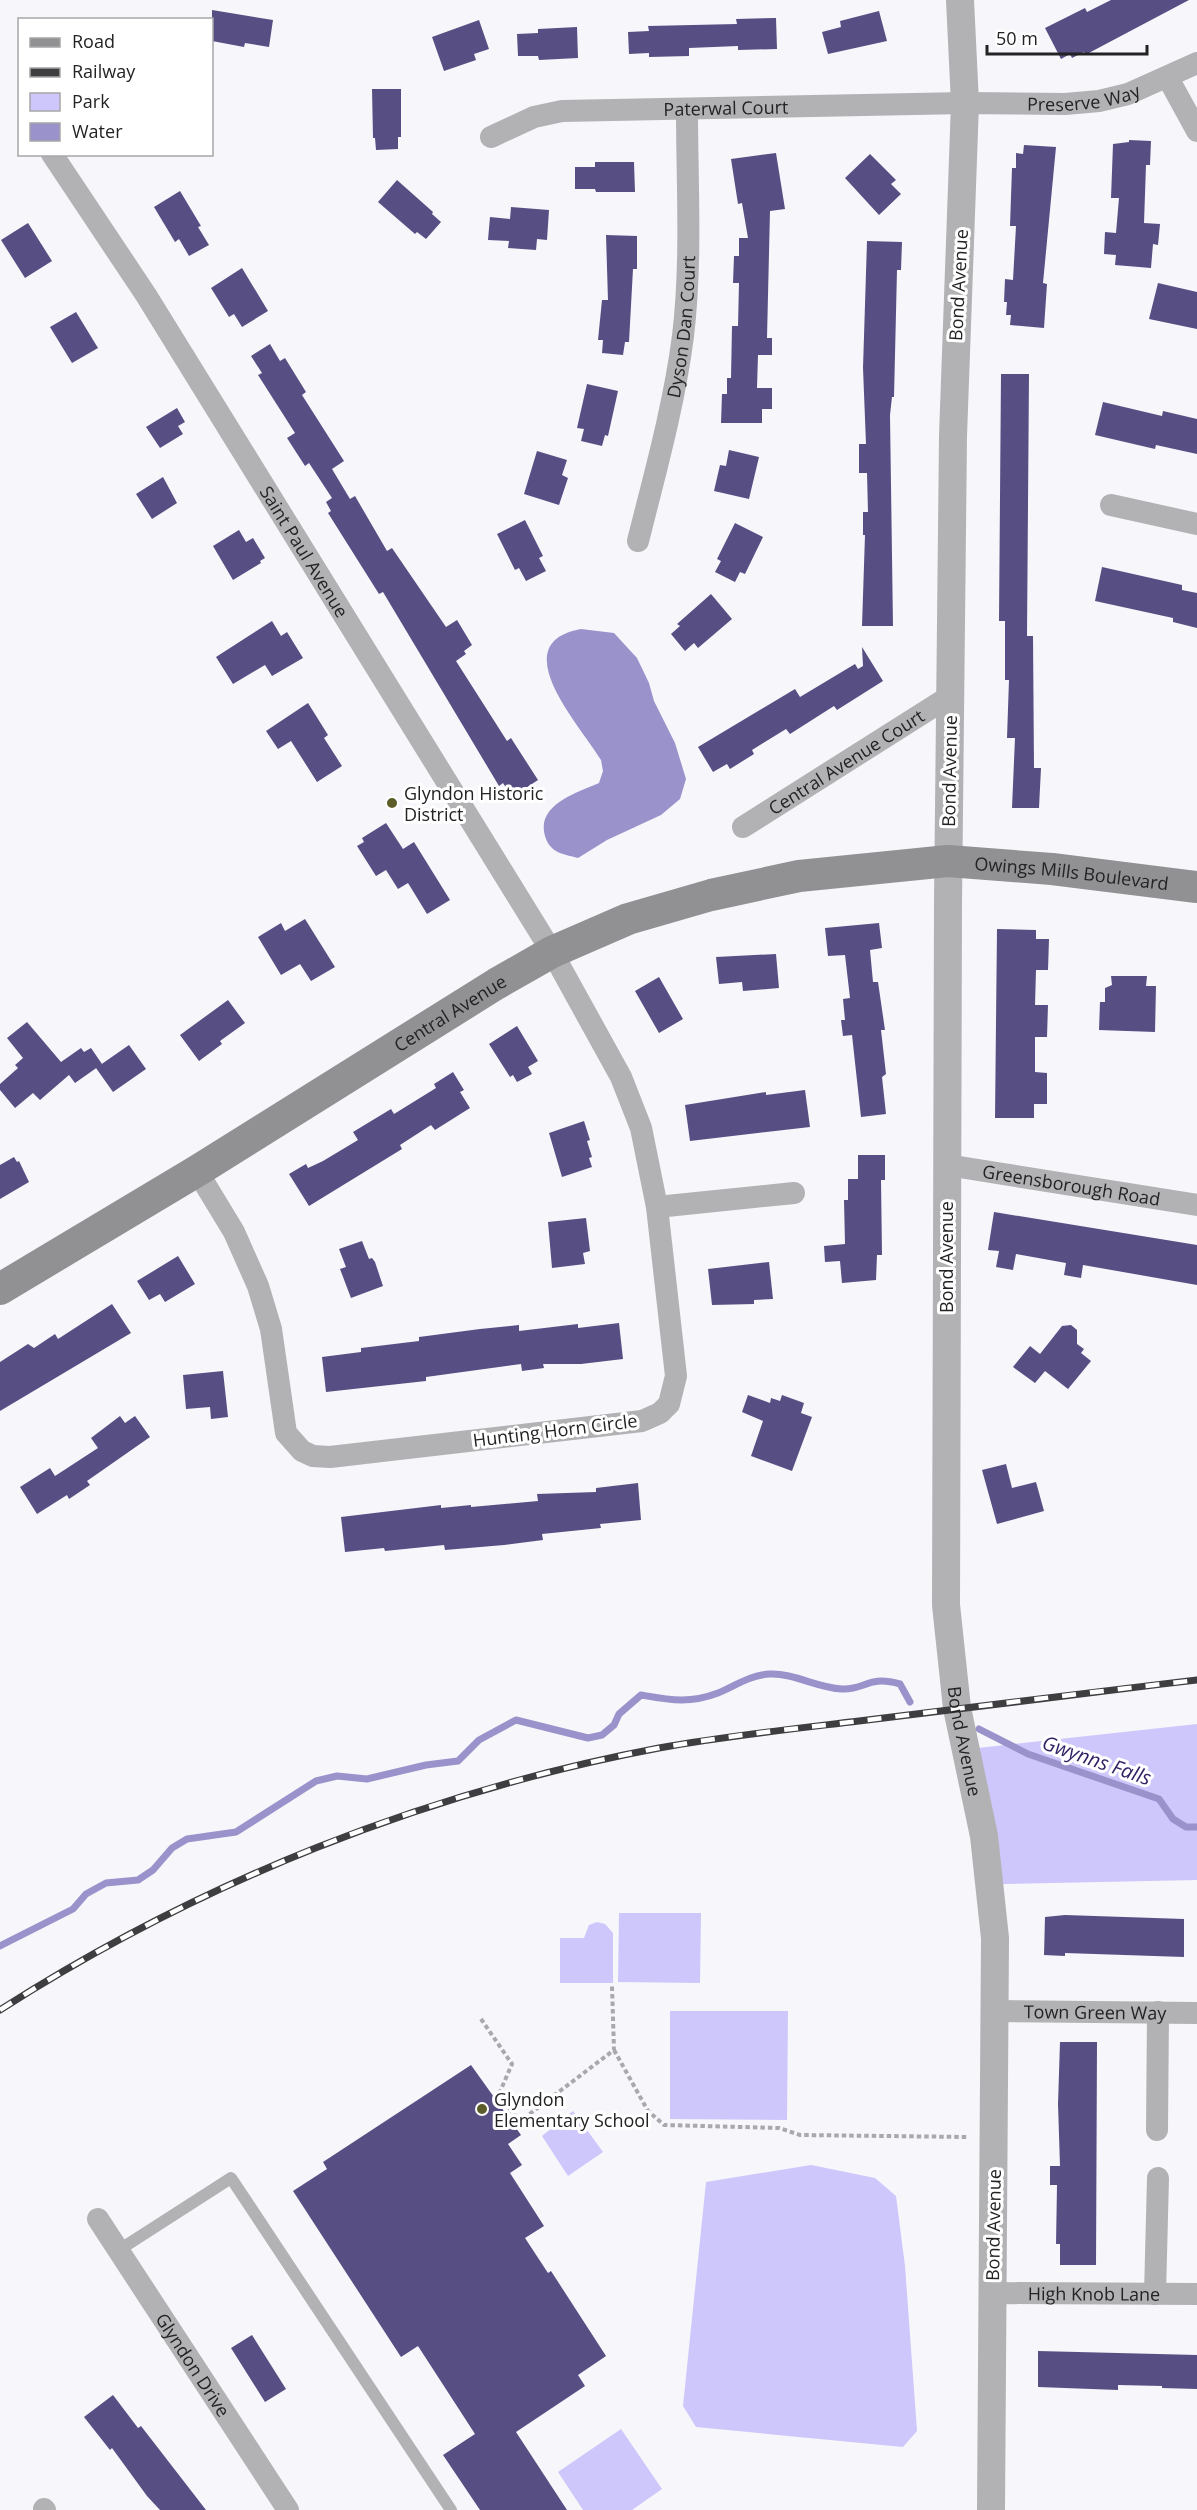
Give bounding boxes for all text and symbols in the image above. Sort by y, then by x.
legend [18,18,213,156]
scale bar [987,18,1148,56]
text: 50 m [996,26,1038,50]
text: Road [72,29,115,53]
text: Railway [72,59,136,83]
street label: Preserve Way [1027,78,1145,116]
text: Park [72,89,110,113]
street label: Paterwal Court [663,95,789,121]
text: Water [72,119,123,143]
street label: Bond Avenue [943,229,973,341]
street label: Dyson Dan Court [661,255,700,400]
street label: Saint Paul Avenue [255,481,354,622]
street label: Central Avenue Court [764,704,929,820]
street label: Bond Avenue [936,715,962,827]
place label: Glyndon Historic District [404,781,544,826]
marker: Glyndon Historic District [385,796,399,810]
street label: Owings Mills Boulevard [974,851,1170,895]
street label: Central Avenue [389,969,510,1057]
street label: Greensborough Road [981,1159,1162,1211]
street label: Bond Avenue [934,1201,958,1313]
street label: Hunting Horn Circle [471,1408,639,1452]
street label: Bond Avenue [943,1685,987,1799]
water label: Gwynns Falls [1039,1729,1155,1791]
street label: Town Green Way [1024,1999,1167,2025]
place label: Glyndon Elementary School [494,2087,650,2132]
marker: Glyndon Elementary School [475,2102,489,2116]
street label: Bond Avenue [980,2169,1006,2281]
street label: High Knob Lane [1028,2281,1160,2306]
street label: Glyndon Drive [150,2308,236,2421]

